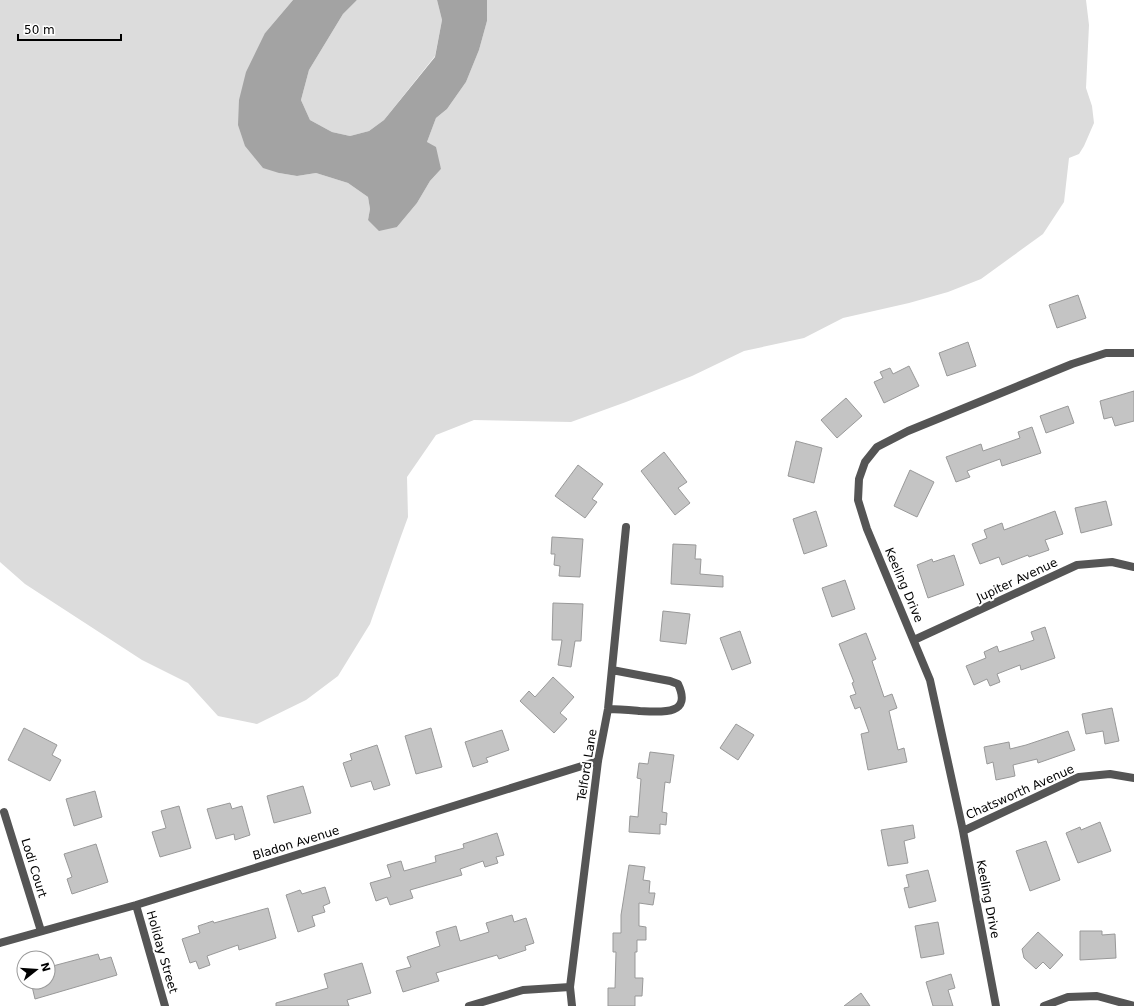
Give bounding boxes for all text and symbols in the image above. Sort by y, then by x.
scale bar [18,16,121,42]
text: 50 m [24,23,55,37]
street label: Keeling Drive [882,546,926,624]
street label: Jupiter Avenue [973,555,1060,605]
street label: Telford Lane [574,728,600,803]
street label: Chatsworth Avenue [964,762,1076,822]
street label: Bladon Avenue [251,823,341,863]
street label: Lodi Court [18,837,50,900]
street label: Keeling Drive [974,859,1002,939]
street label: Holiday Street [144,909,181,995]
north arrow [16,950,56,990]
text: N [38,961,53,974]

